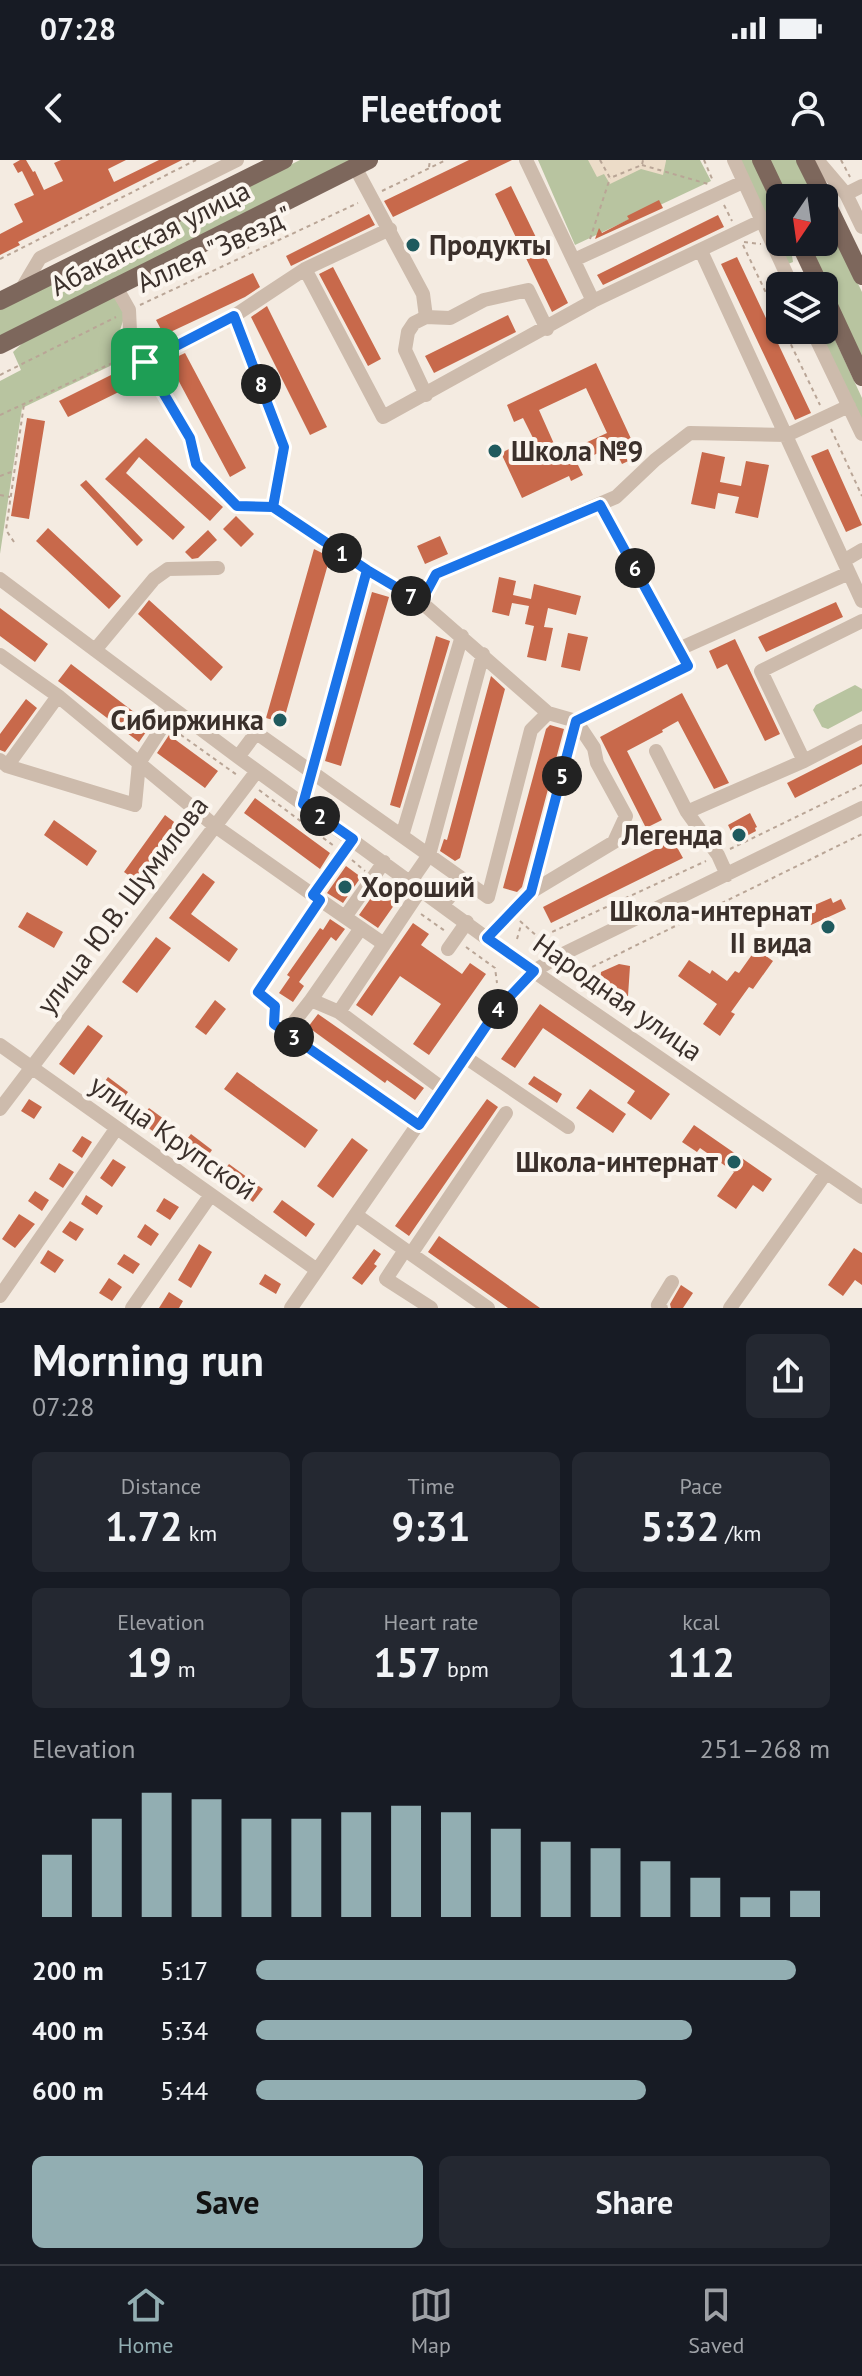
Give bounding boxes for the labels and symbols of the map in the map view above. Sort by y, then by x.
street label: Абаканская улица [44,171,256,304]
north arrow [766,184,838,256]
street label: Аллея "Звезд" [130,196,297,301]
place label: Продукты [429,226,551,263]
marker: Продукты [404,236,422,254]
pin [111,328,179,396]
pin: 8 [241,364,281,404]
place label: Школа №9 [511,432,644,469]
marker: Школа №9 [486,442,504,460]
pin: 1 [322,533,362,573]
pin: 6 [615,548,655,588]
pin: 7 [391,576,431,616]
place label: Сибиржинка [111,701,264,738]
marker: Сибиржинка [271,711,289,729]
pin: 5 [542,756,582,796]
street label: улица Ю.В. Шумилова [27,788,216,1021]
pin: 2 [300,796,340,836]
place label: Легенда [621,816,723,853]
marker: Легенда [730,826,748,844]
place label: Хороший [361,868,475,905]
marker: Хороший [336,878,354,896]
place label: Школа-интернат II вида [609,892,812,961]
marker: Школа-интернат II вида [819,918,837,936]
street label: Народная улица [526,924,710,1069]
pin: 4 [478,989,518,1029]
pin: 3 [274,1017,314,1057]
street label: улица Крупской [83,1066,264,1208]
place label: Школа-интернат [515,1143,718,1180]
marker: Школа-интернат [725,1153,743,1171]

